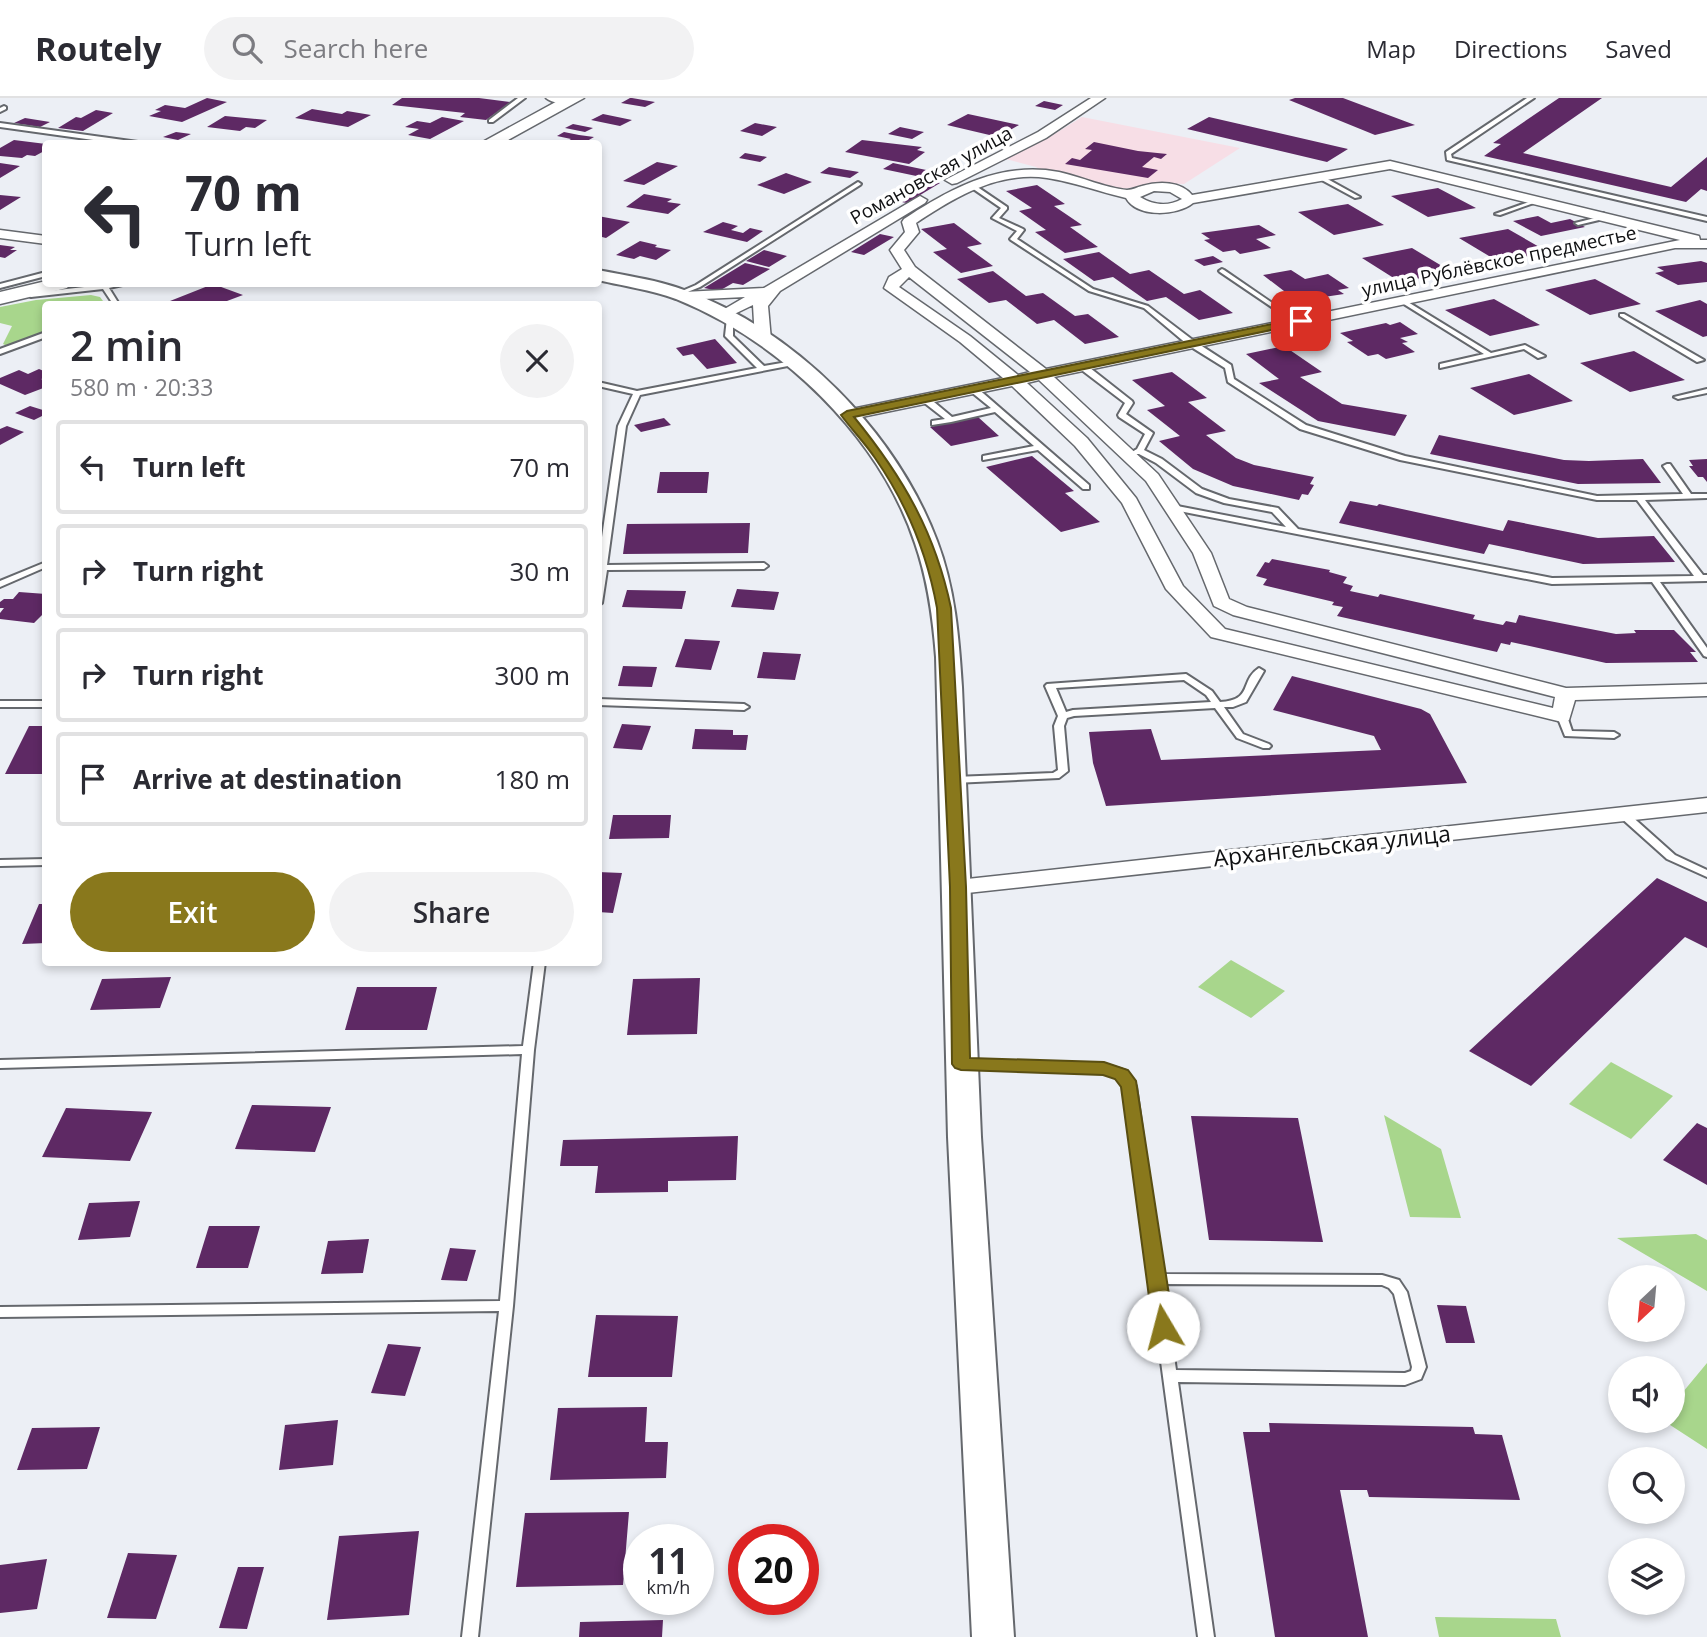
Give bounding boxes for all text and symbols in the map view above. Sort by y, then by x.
search box [204,17,694,80]
text: Routely [35,26,162,71]
icon: search [228,29,266,67]
text: Search here [284,30,428,66]
text: Map [1366,32,1416,65]
text: Directions [1454,32,1567,65]
text: Saved [1605,32,1672,65]
street label: Романовская улица [845,120,1017,230]
text: 70 m [185,159,302,225]
icon: left [70,168,161,259]
street label: улица Рублёвское предместье [1359,219,1639,303]
text: Turn left [185,222,311,265]
pin [1271,291,1331,351]
icon: arrive [1282,302,1320,340]
text: 2 min [70,316,183,373]
button: close [500,324,574,398]
text: 580 m · 20:33 [70,371,213,403]
icon: left [74,448,112,486]
text: Turn left [133,449,245,485]
text: 70 m [509,449,570,485]
icon: right [74,552,112,590]
text: Turn right [133,553,264,589]
text: 30 m [509,553,570,589]
icon: right [74,656,112,694]
text: Turn right [133,657,264,693]
text: 300 m [495,657,570,693]
icon: arrive [74,760,112,798]
text: Arrive at destination [133,761,402,797]
text: 180 m [495,761,570,797]
street label: Архангельская улица [1212,817,1452,873]
button: Exit [70,872,315,952]
button: Share [329,872,574,952]
north arrow [1608,1265,1685,1342]
map controls [1608,1265,1685,1615]
position arrow [1126,1290,1200,1364]
button: sound [1608,1356,1685,1433]
button: search [1608,1447,1685,1524]
speed limit sign: 20 [728,1524,819,1615]
text: 11 [648,1537,689,1584]
button: layers [1608,1538,1685,1615]
text: km/h [647,1575,690,1599]

